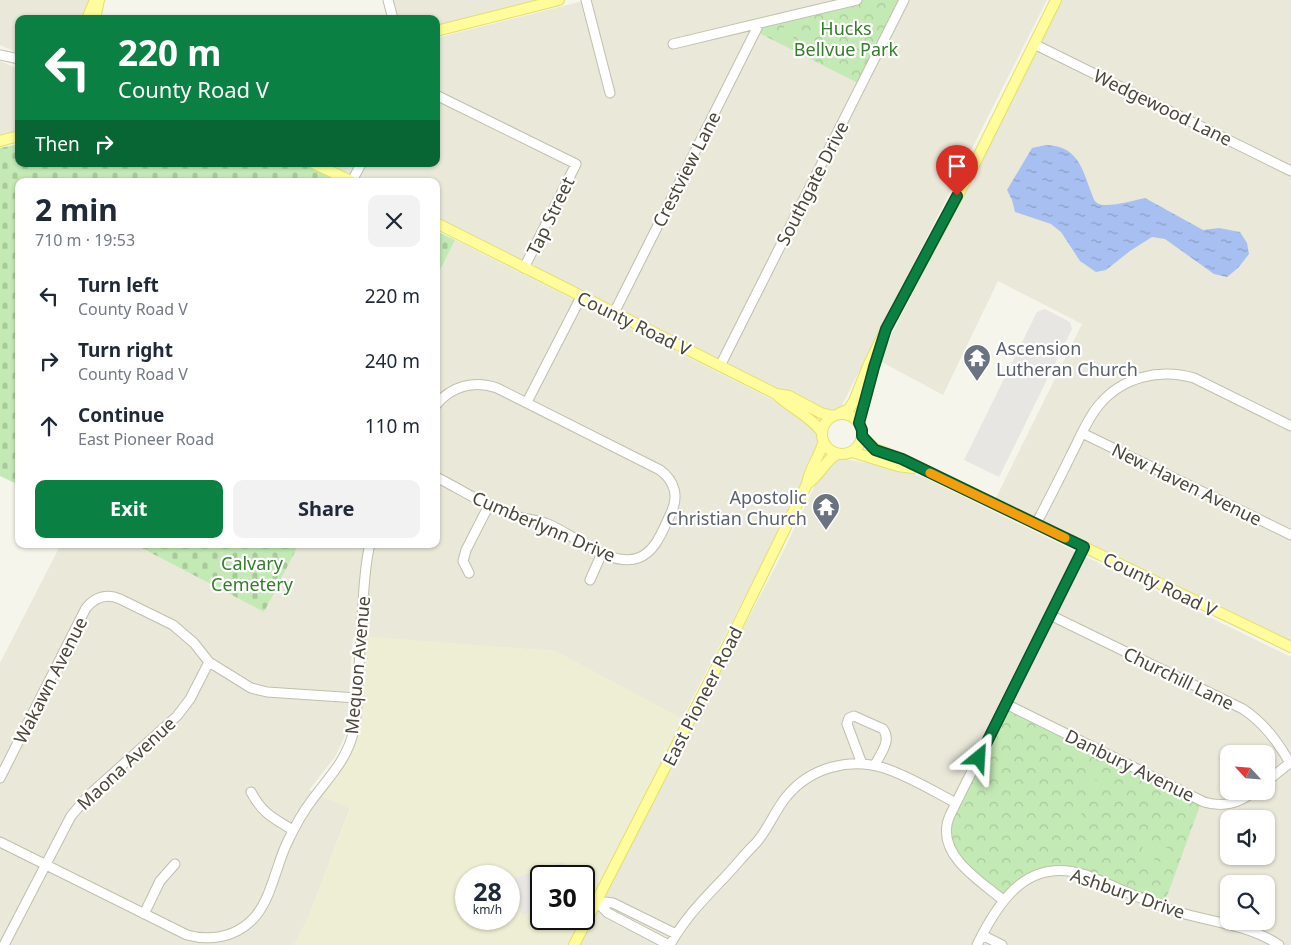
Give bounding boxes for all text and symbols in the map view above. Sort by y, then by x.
park label: Hucks Bellvue Park [794,16,899,61]
text: 220 m [118,29,221,76]
icon: left [35,35,100,100]
street label: Wedgewood Lane [1090,63,1236,151]
text: County Road V [118,74,269,104]
street label: Crestview Lane [646,107,726,231]
street label: Southgate Drive [770,117,854,249]
icon: right [90,130,118,158]
text: Then [35,131,80,157]
pin [936,145,978,196]
icon: arrive [943,152,971,180]
street label: Tap Street [521,172,580,259]
text: 2 min [35,189,118,230]
button: close [368,195,420,247]
text: 710 m · 19:53 [35,229,135,251]
text: Turn left [78,272,159,298]
icon: left [35,282,63,310]
text: 220 m [365,283,420,309]
street label: County Road V [573,285,695,361]
text: County Road V [78,298,188,320]
place label: Ascension Lutheran Church [996,336,1138,381]
text: Turn right [78,337,173,363]
temple icon: Ascension Lutheran Church [962,343,992,382]
icon: right [35,347,63,375]
text: 240 m [365,348,420,374]
text: County Road V [78,363,188,385]
text: Continue [78,402,164,428]
icon: ahead [35,412,63,440]
text: 110 m [365,413,420,439]
text: East Pioneer Road [78,428,214,450]
street label: New Haven Avenue [1108,437,1266,531]
button: Exit [35,480,223,538]
button: Share [233,480,420,538]
street label: Cumberlynn Drive [469,485,619,567]
place label: Apostolic Christian Church [666,485,807,530]
temple icon: Apostolic Christian Church [811,492,841,531]
street label: County Road V [1099,546,1221,622]
park label: Calvary Cemetery [211,551,294,596]
street label: Mequon Avenue [339,595,375,735]
street label: Wakawn Avenue [8,612,92,748]
street label: East Pioneer Road [657,622,747,770]
street label: Churchill Lane [1120,641,1238,715]
street label: Maona Avenue [72,711,180,815]
street label: Danbury Avenue [1061,723,1199,807]
position arrow [952,731,1004,783]
north arrow [1220,745,1275,800]
map controls [1220,745,1275,930]
button: sound [1220,810,1275,865]
street label: Ashbury Drive [1068,862,1188,924]
speed limit sign: 30 [530,865,595,930]
text: 28 [473,874,502,908]
button: search [1220,875,1275,930]
text: km/h [473,901,502,918]

